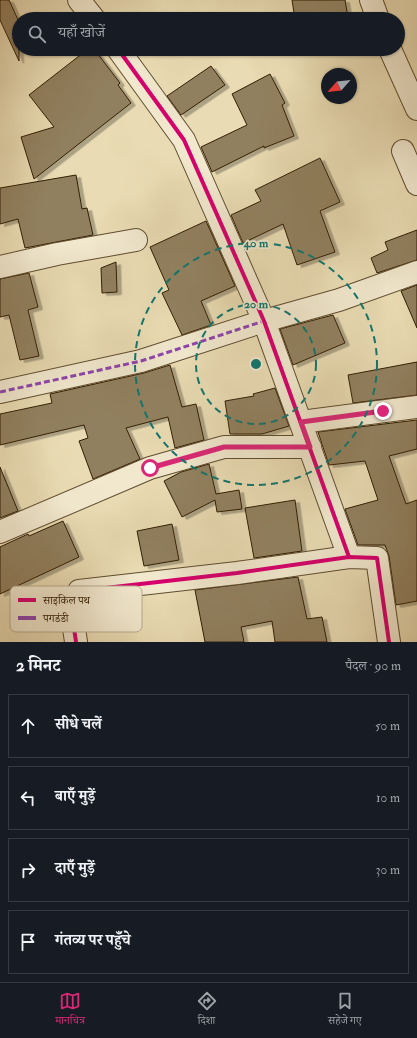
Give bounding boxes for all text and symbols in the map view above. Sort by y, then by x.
search box [12,12,405,56]
icon: search [26,23,48,45]
text: यहाँ खोजें [58,23,105,42]
north arrow [321,68,357,104]
text: 40 m [243,236,269,251]
text: 20 m [244,297,269,312]
centre of rings [249,357,263,371]
route end [374,402,392,420]
route start [141,459,159,477]
legend [10,586,142,632]
text: साइकिल पथ [42,594,91,607]
text: पगडंडी [42,612,70,625]
text: 2 मिनट [16,655,60,676]
text: पैदल · 90 m [346,658,401,674]
icon: ahead [17,715,39,737]
text: सीधे चलें [55,715,102,734]
text: 50 m [375,718,400,734]
icon: left [17,787,39,809]
text: बाएँ मुड़ें [55,787,95,806]
text: 10 m [376,790,400,806]
icon: right [17,859,39,881]
text: दाएँ मुड़ें [55,859,95,878]
text: 30 m [376,862,400,878]
icon: arrive [17,931,39,953]
text: गंतव्य पर पहुँचे [55,931,131,950]
tab: मानचित्र [55,990,85,1031]
tab: दिशा [196,990,218,1031]
tab: सहेजे गए [328,990,362,1031]

